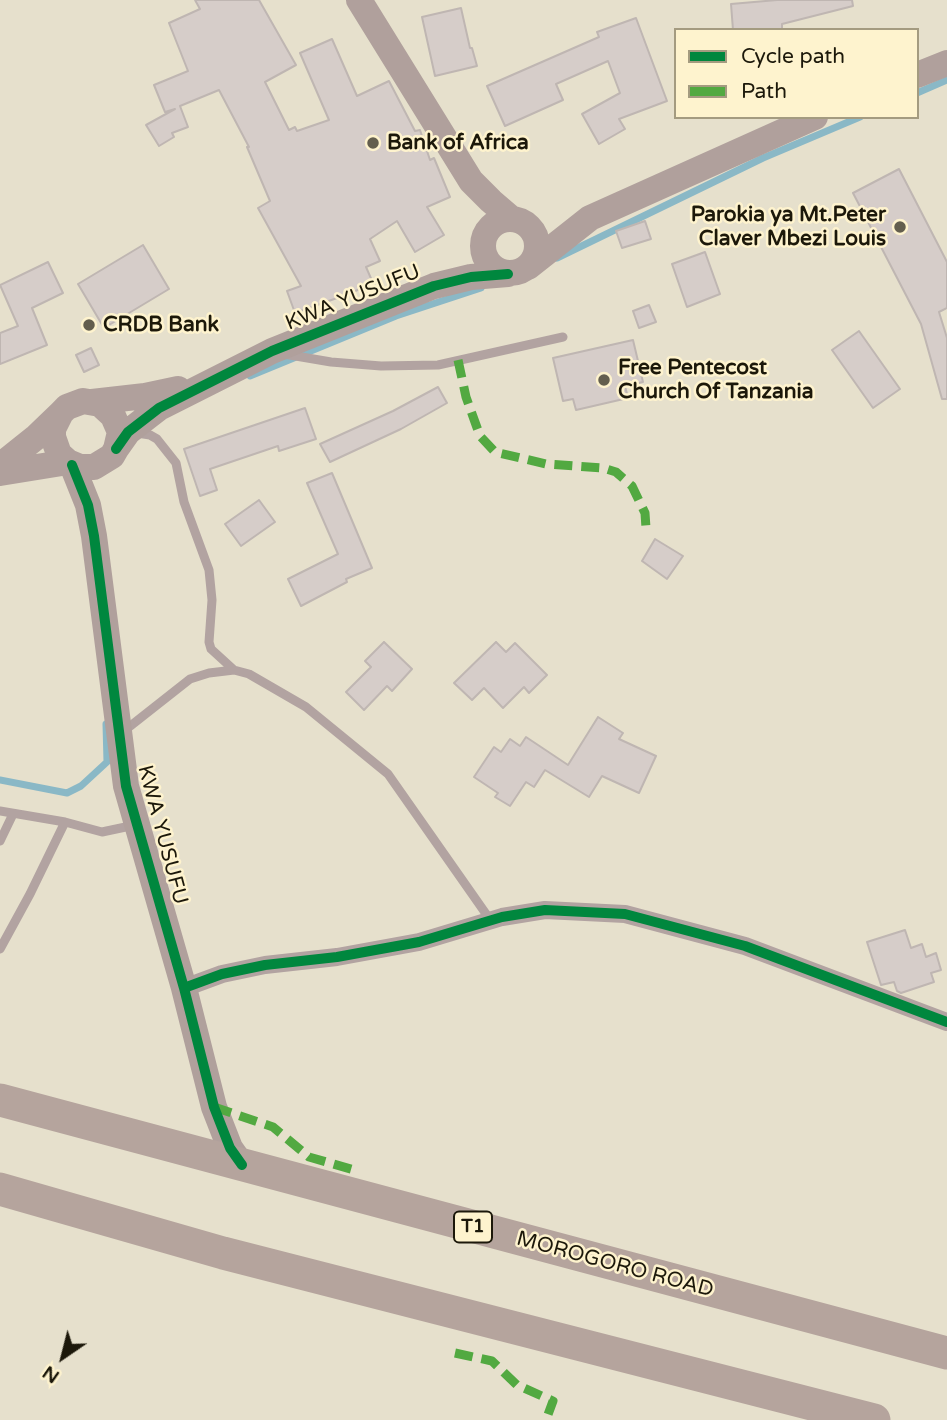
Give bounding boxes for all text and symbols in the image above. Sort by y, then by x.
legend [674,28,919,119]
text: Cycle path [741,44,845,69]
text: Path [741,79,787,104]
place label: Bank of Africa [387,130,529,156]
marker: Bank of Africa [365,135,381,151]
place label: Parokia ya Mt.Peter Claver Mbezi Louis [691,202,886,252]
marker: Parokia ya Mt.Peter Claver Mbezi Louis [892,219,908,235]
street label: KWA YUSUFU [282,259,424,337]
place label: CRDB Bank [103,312,219,338]
marker: CRDB Bank [81,317,97,333]
place label: Free Pentecost Church Of Tanzania [618,355,814,405]
marker: Free Pentecost Church Of Tanzania [596,372,612,388]
street label: KWA YUSUFU [131,763,193,907]
road number: T1 [454,1212,492,1242]
street label: MOROGORO ROAD [514,1227,716,1303]
north arrow [28,1322,98,1392]
text: N [38,1361,64,1388]

